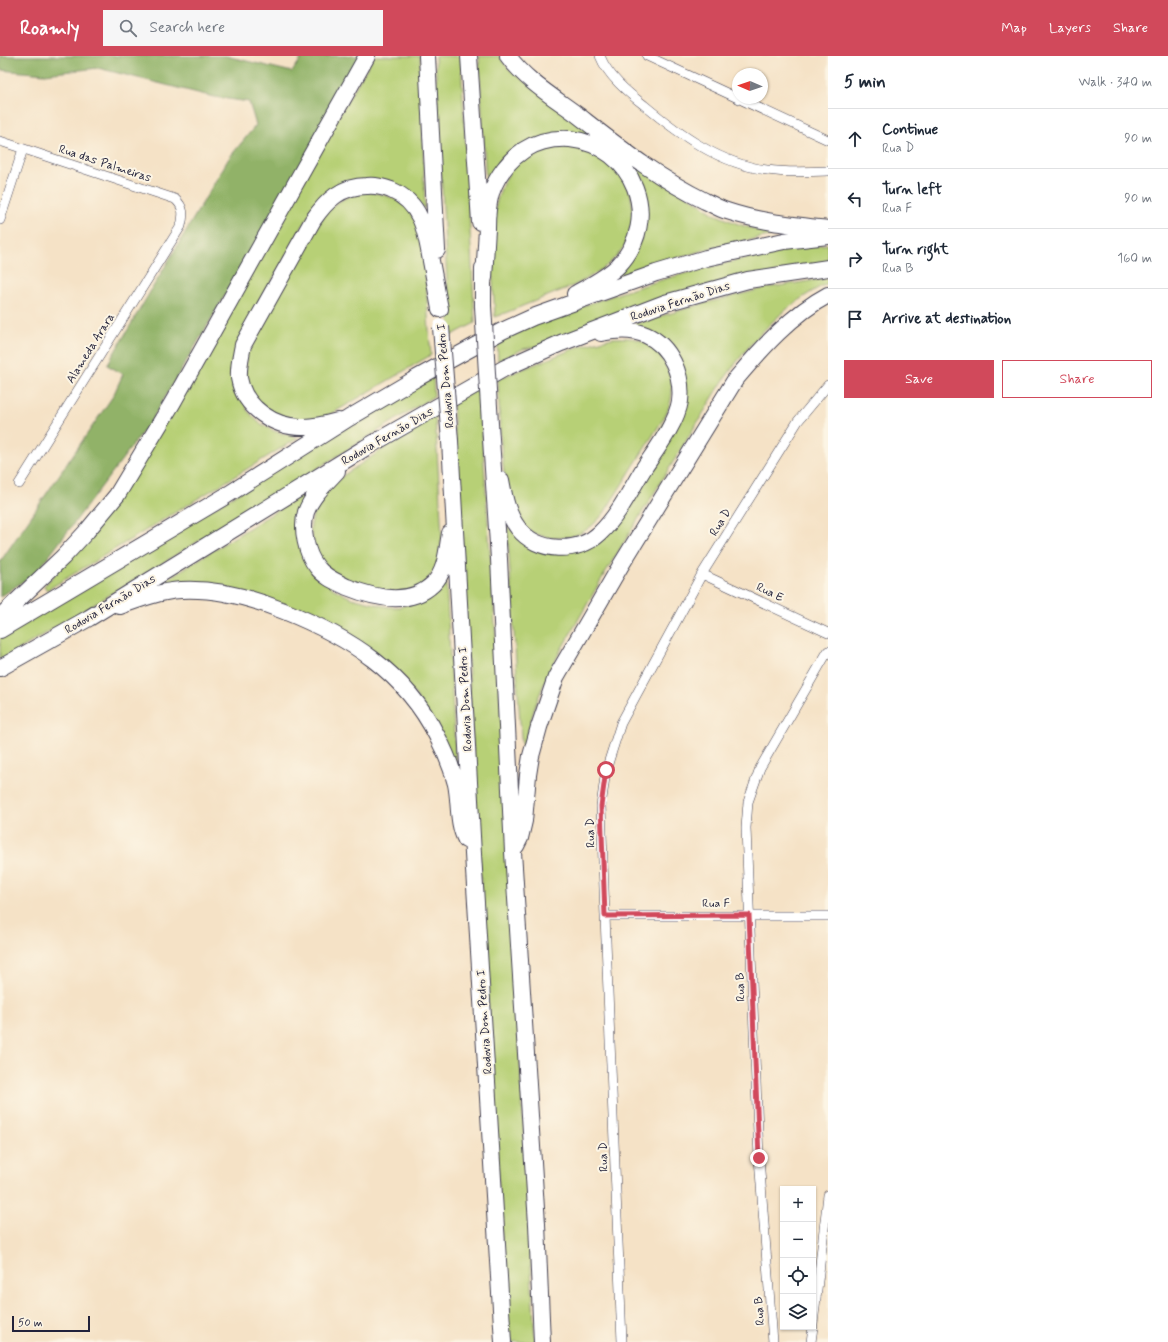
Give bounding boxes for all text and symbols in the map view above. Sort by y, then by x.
search box [103,10,383,46]
text: Roamly [20,16,79,41]
icon: search [117,17,139,39]
text: Search here [149,18,225,38]
text: Map [1001,19,1027,37]
text: Layers [1049,19,1091,37]
text: Share [1113,19,1148,37]
north arrow [732,68,768,104]
text: 5 min [844,71,886,93]
text: Walk · 340 m [1078,74,1152,91]
text: Continue [882,120,938,140]
icon: ahead [844,128,866,150]
text: 90 m [1124,130,1152,147]
text: Rua D [882,140,914,157]
street label: Rua das Palmeiras [56,141,153,186]
text: Turn left [882,180,942,200]
icon: left [844,188,866,210]
text: 90 m [1124,190,1152,207]
text: Rua F [882,200,912,217]
text: Turn right [882,240,949,260]
icon: right [844,248,866,270]
text: 160 m [1117,250,1152,267]
text: Rua B [882,260,914,277]
street label: Rodovia Fernão Dias [629,278,732,326]
icon: arrive [844,308,866,330]
text: Arrive at destination [882,309,1011,329]
street label: Alameda Arara [63,310,119,387]
street label: Rodovia Dom Pedro I [433,323,459,429]
button: Save [844,360,994,398]
button: Share [1002,360,1152,398]
street label: Rodovia Fernão Dias [339,404,436,470]
street label: Rua D [706,506,735,539]
street label: Rodovia Fernão Dias [62,571,159,638]
street label: Rua E [753,580,786,606]
street label: Rodovia Dom Pedro I [455,646,477,752]
route start [597,761,615,779]
street label: Rua D [582,818,600,848]
street label: Rua F [702,896,730,912]
street label: Rodovia Dom Pedro I [473,969,497,1075]
street label: Rua B [732,972,750,1002]
street label: Rua D [595,1142,613,1172]
route end [750,1149,768,1167]
map controls [780,1186,816,1330]
button: + [780,1186,816,1222]
button: − [780,1222,816,1258]
button: locate [780,1258,816,1294]
button: layers [780,1294,816,1330]
street label: Rua B [751,1295,769,1326]
scale bar [12,1314,90,1333]
text: 50 m [18,1316,43,1330]

